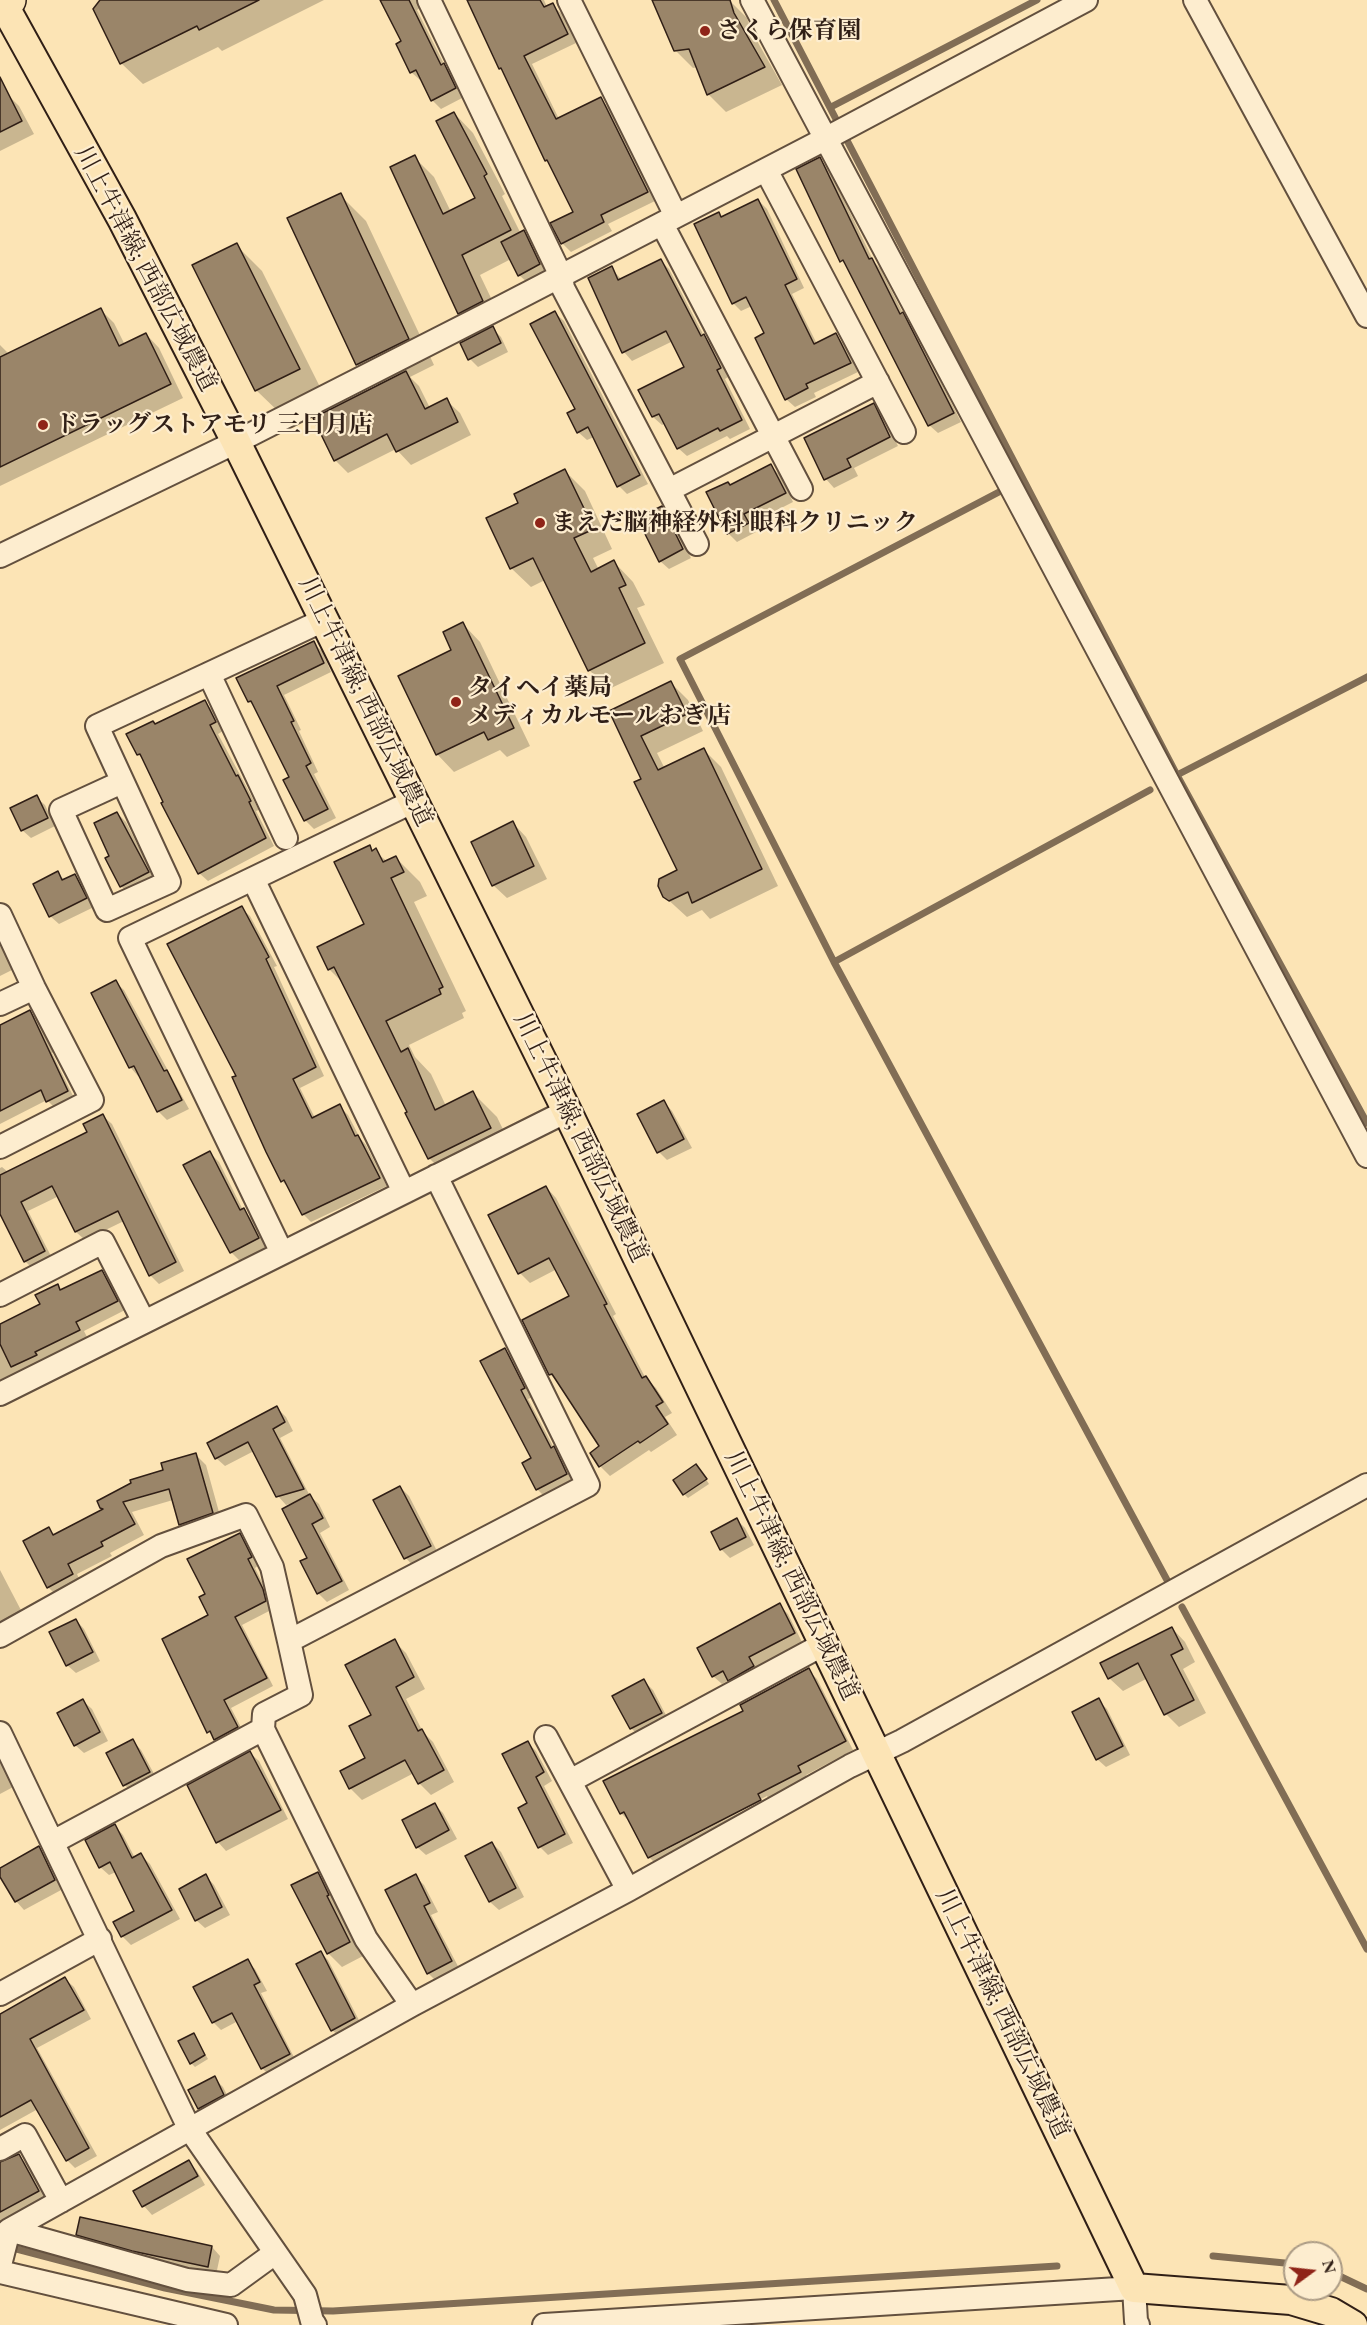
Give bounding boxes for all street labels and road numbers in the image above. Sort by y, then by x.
street label: 川上牛津線; 西部広域農道 [68,141,222,397]
street label: 川上牛津線; 西部広域農道 [292,572,438,832]
street label: 川上牛津線; 西部広域農道 [507,1008,653,1268]
street label: 川上牛津線; 西部広域農道 [718,1446,864,1706]
street label: 川上牛津線; 西部広域農道 [929,1884,1075,2144]

